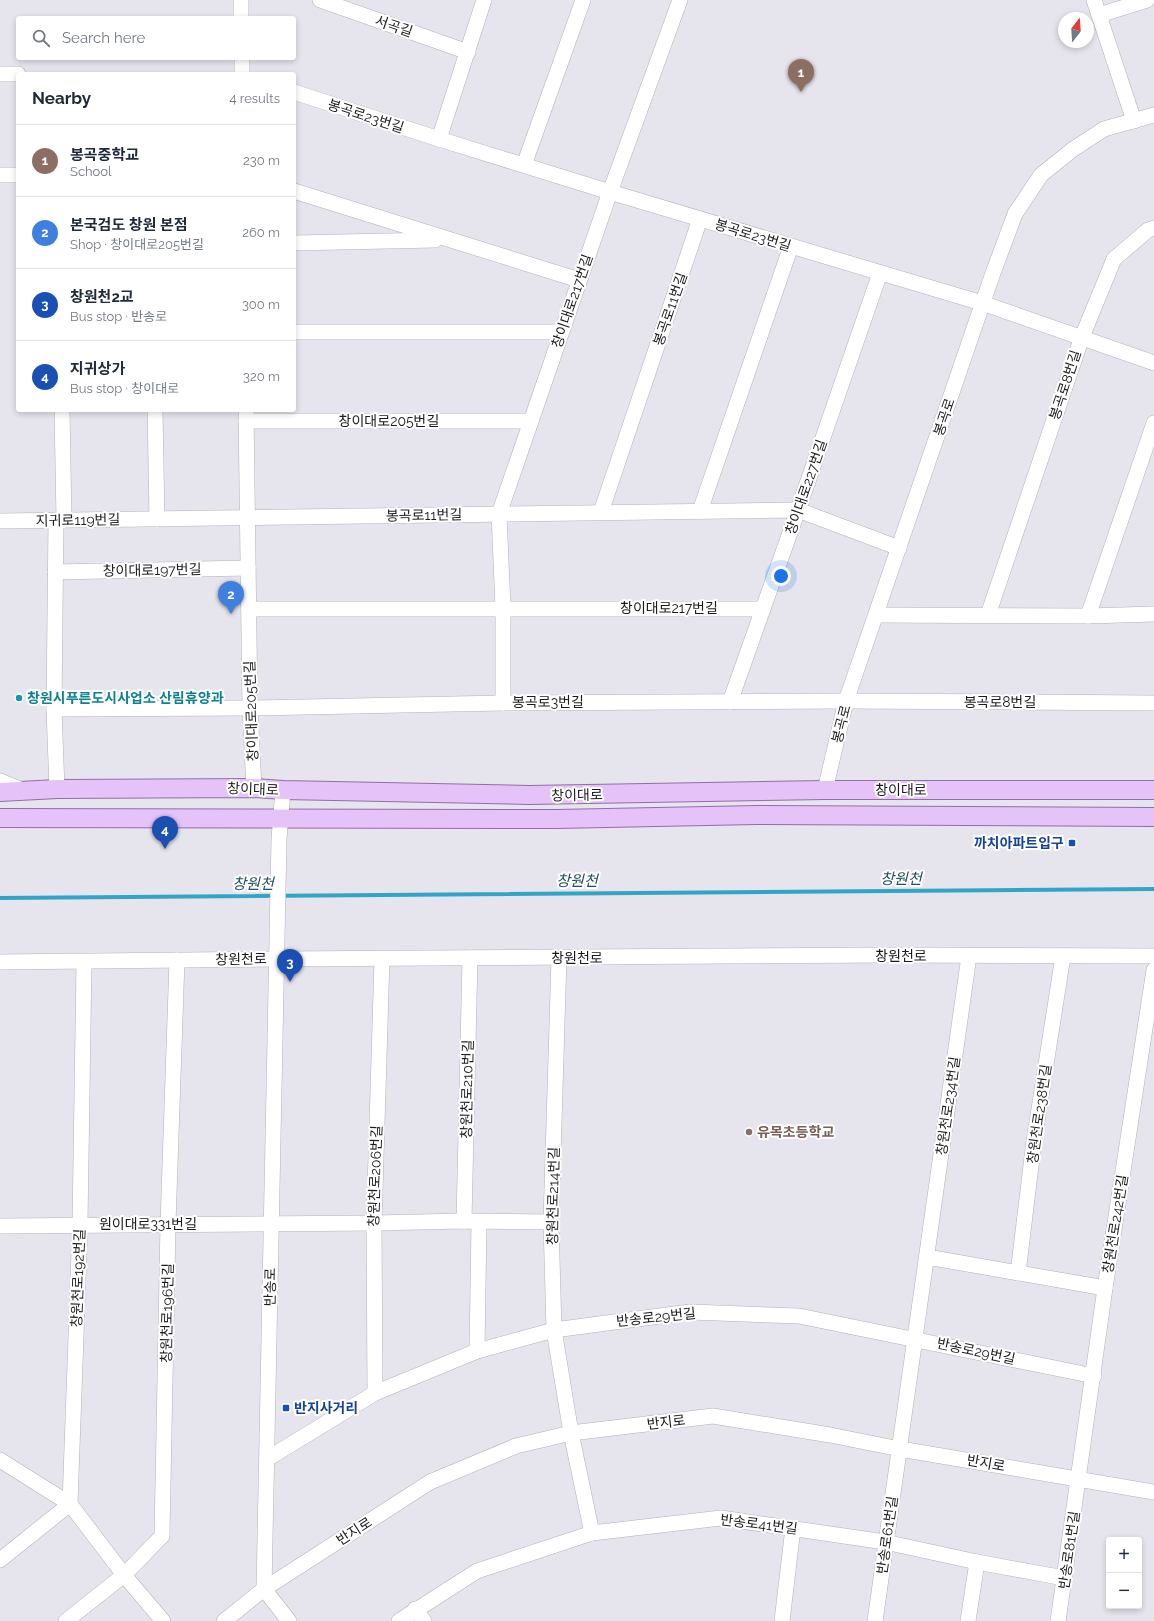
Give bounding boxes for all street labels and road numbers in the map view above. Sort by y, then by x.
street label: 서곡길 [373,12,415,40]
street label: 봉곡로23번길 [326,96,406,136]
street label: 봉곡로23번길 [713,216,793,254]
street label: 창이대로217번길 [548,252,596,350]
street label: 봉곡로11번길 [650,270,690,348]
street label: 봉곡로8번길 [1046,348,1084,422]
street label: 봉곡로 [930,396,958,438]
street label: 창이대로205번길 [339,413,439,429]
street label: 창이대로227번길 [782,437,830,537]
street label: 봉곡로11번길 [386,506,462,524]
street label: 지귀로119번길 [36,511,120,529]
street label: 창이대로197번길 [102,561,202,579]
street label: 창이대로217번길 [620,600,718,616]
street label: 창이대로205번길 [241,660,261,762]
street label: 봉곡로3번길 [512,694,584,710]
street label: 봉곡로8번길 [964,694,1036,710]
street label: 봉곡로 [829,703,853,745]
street label: 창이대로 [227,780,279,798]
street label: 창이대로 [875,782,927,798]
street label: 창이대로 [551,787,603,803]
street label: 창원천로 [875,948,927,964]
street label: 창원천로 [551,950,603,966]
street label: 창원천로 [215,951,267,967]
street label: 창원천로210번길 [458,1039,476,1139]
street label: 창원천로234번길 [933,1056,963,1156]
street label: 창원천로238번길 [1024,1063,1054,1165]
street label: 창원천로206번길 [365,1125,385,1227]
street label: 창원천로214번길 [544,1147,562,1245]
street label: 창원천로242번길 [1099,1174,1131,1274]
street label: 원이대로331번길 [99,1216,197,1232]
street label: 창원천로192번길 [68,1228,88,1328]
street label: 창원천로196번길 [158,1263,176,1363]
street label: 반송로 [262,1267,278,1306]
street label: 반송로29번길 [615,1305,697,1329]
street label: 반송로29번길 [935,1335,1017,1367]
street label: 반지로 [646,1412,686,1432]
street label: 반지로 [966,1452,1007,1474]
street label: 반송로61번길 [874,1495,900,1575]
street label: 반송로81번길 [1056,1510,1082,1590]
street label: 반송로41번길 [719,1511,799,1537]
street label: 반지로 [333,1514,375,1548]

